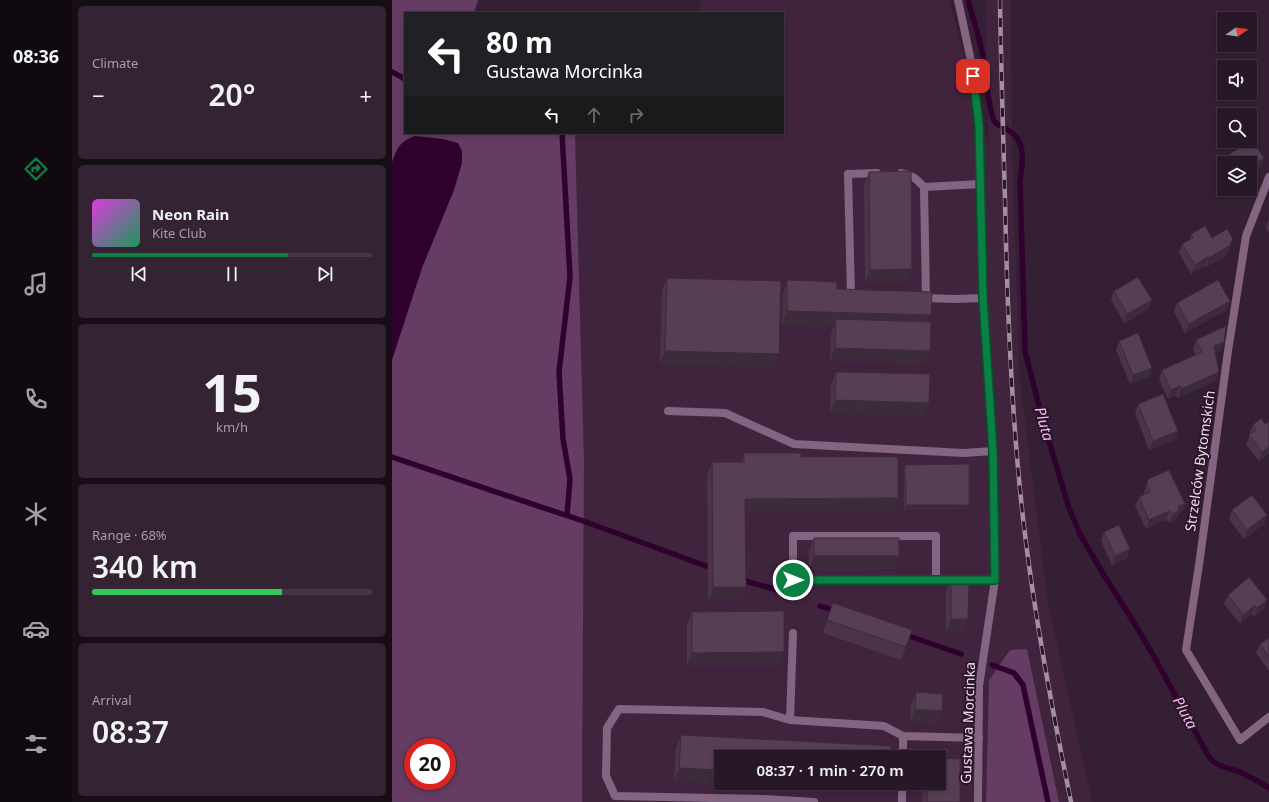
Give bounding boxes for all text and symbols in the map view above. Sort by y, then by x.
north arrow [1217,12,1257,52]
map controls [1217,12,1257,196]
text: 80 m [486,23,553,61]
icon: left [420,28,472,80]
text: 08:36 [13,44,59,68]
text: Climate [92,54,138,72]
text: Gustawa Morcinka [486,59,643,83]
pin [956,59,990,93]
button: sound [1217,60,1257,100]
icon: arrive [962,65,984,87]
text: 20° [208,74,256,115]
text: − [92,80,105,110]
text: + [359,80,372,110]
icon: left [541,104,563,126]
icon: ahead [583,104,605,126]
icon: right [625,104,647,126]
button: search [1217,108,1257,148]
icon: directions [22,155,50,183]
button: layers [1217,156,1257,196]
text: Neon Rain [152,204,229,224]
text: Kite Club [152,224,206,242]
icon: previous [128,263,150,285]
icon: pause [221,263,243,285]
icon: next [314,263,336,285]
icon: music [22,270,50,298]
text: 15 [202,356,262,427]
icon: phone [22,385,50,413]
street label: Strzelców Bytomskich [1180,389,1219,533]
water label: Pluta [1031,404,1059,444]
text: km/h [216,418,248,436]
icon: climate [22,500,50,528]
text: Range · 68% [92,526,167,544]
text: 340 km [92,546,198,587]
position arrow [772,559,814,601]
icon: car [22,615,50,643]
street label: Gustawa Morcinka [956,662,979,784]
text: Arrival [92,691,132,709]
water label: Pluta [1169,693,1203,733]
text: 08:37 [92,711,169,752]
icon: filters [22,730,50,758]
speed limit sign: 20 [404,738,456,790]
text: 08:37 · 1 min · 270 m [756,760,904,780]

